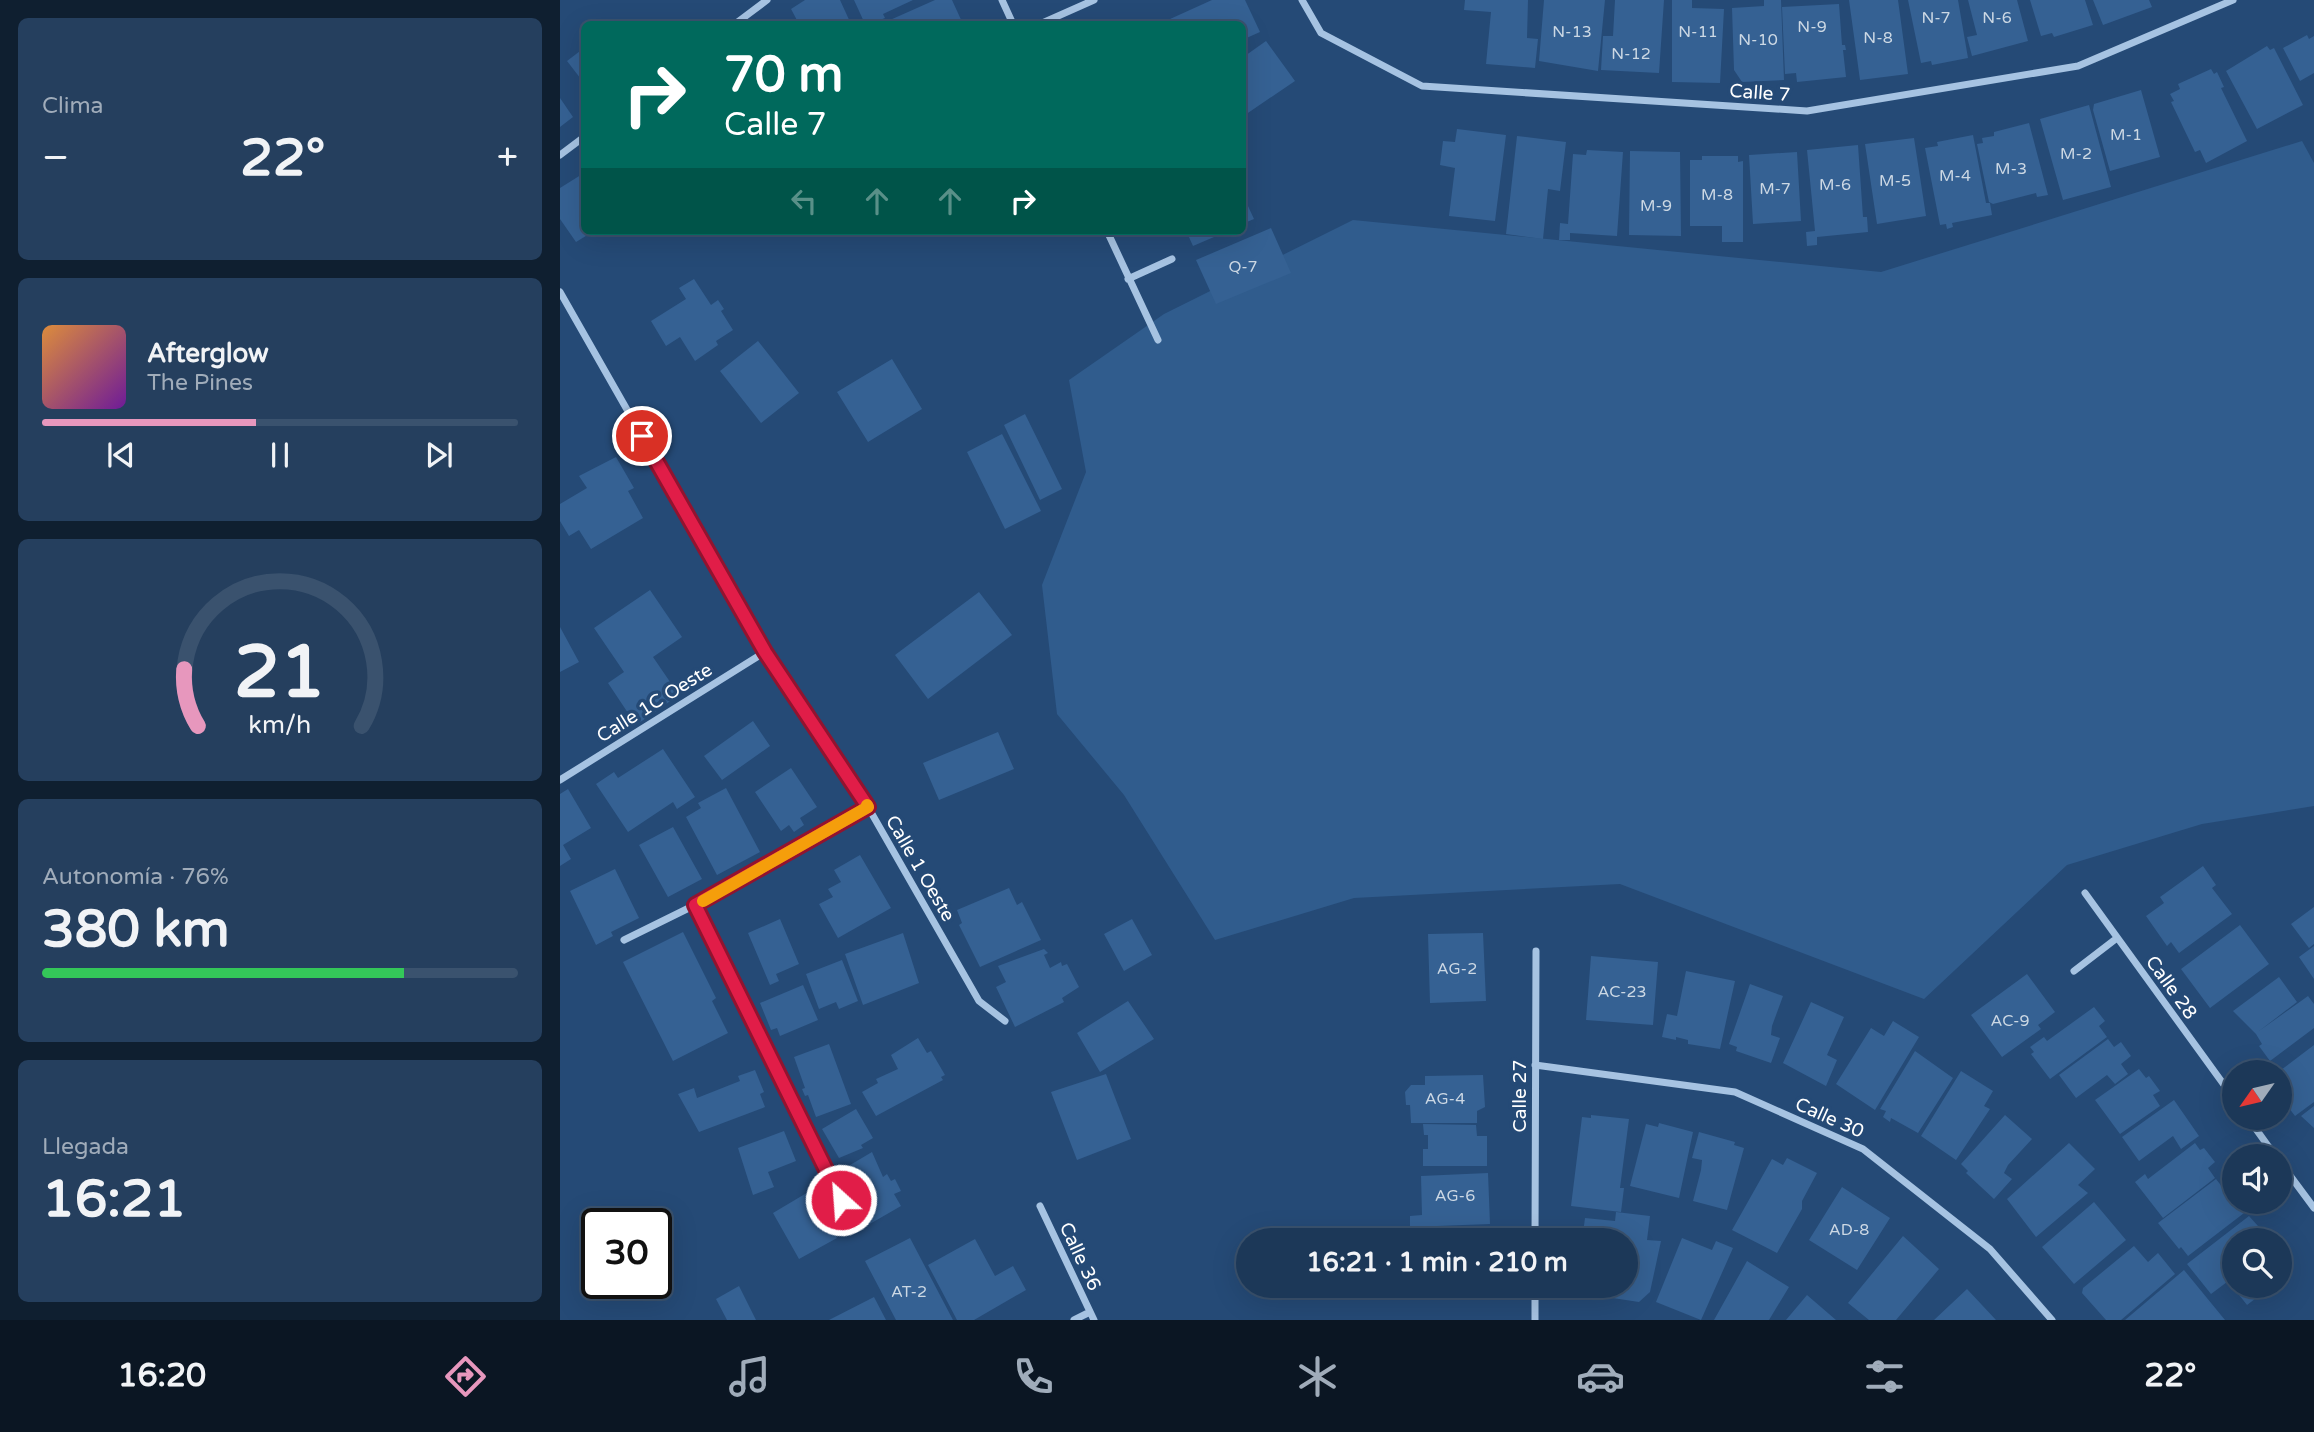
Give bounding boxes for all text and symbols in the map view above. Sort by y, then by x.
house number: N-7 [1921,8,1951,28]
house number: N-6 [1982,8,2012,28]
house number: N-9 [1797,17,1827,37]
house number: N-13 [1552,22,1592,42]
house number: N-11 [1678,22,1718,42]
house number: N-8 [1863,28,1893,48]
house number: N-10 [1738,30,1778,50]
house number: N-12 [1611,44,1651,64]
text: 70 m [724,46,843,105]
icon: right [609,49,700,140]
street label: Calle 7 [1729,80,1791,106]
text: Clima [42,92,103,120]
text: Calle 7 [724,106,827,144]
house number: M-1 [2110,125,2142,145]
text: 22° [240,127,325,190]
text: − [42,135,69,181]
text: + [497,135,518,181]
house number: M-2 [2060,144,2092,164]
house number: M-3 [1995,159,2027,179]
house number: M-4 [1939,166,1971,186]
house number: M-5 [1879,171,1911,191]
house number: M-6 [1819,175,1851,195]
house number: M-7 [1759,179,1791,199]
icon: left [785,182,823,220]
icon: ahead [858,182,896,220]
icon: ahead [931,182,969,220]
icon: right [1004,182,1042,220]
house number: M-8 [1701,185,1733,205]
house number: M-9 [1640,196,1672,216]
house number: Q-7 [1228,257,1258,277]
text: Afterglow [147,338,269,369]
text: The Pines [147,369,253,397]
pin [612,406,672,466]
icon: arrive [623,417,661,455]
icon: previous [102,436,140,474]
icon: pause [261,436,299,474]
icon: next [420,436,458,474]
text: 21 [234,629,326,717]
street label: Calle 1C Oeste [593,659,716,747]
text: km/h [249,710,311,740]
street label: Calle 1 Oeste [881,812,959,925]
text: Autonomía · 76% [42,863,229,891]
text: 380 km [42,898,230,961]
street label: Calle 28 [2141,952,2202,1024]
house number: AG-2 [1437,959,1477,979]
house number: AC-23 [1597,982,1647,1002]
house number: AC-9 [1990,1011,2030,1031]
street label: Calle 27 [1509,1060,1531,1132]
north arrow [2222,1060,2292,1130]
map controls [2222,1060,2292,1298]
house number: AG-4 [1425,1089,1465,1109]
street label: Calle 30 [1792,1093,1867,1143]
text: Llegada [42,1133,129,1161]
button: sound [2222,1144,2292,1214]
position arrow [804,1163,878,1237]
text: 16:21 [42,1168,186,1231]
house number: AG-6 [1435,1186,1475,1206]
speed limit sign: 30 [581,1208,672,1299]
street label: Calle 36 [1055,1219,1105,1294]
house number: AD-8 [1829,1220,1869,1240]
button: search [2222,1228,2292,1298]
text: 16:21 · 1 min · 210 m [1306,1247,1568,1278]
house number: AT-2 [891,1282,927,1302]
icon: directions [441,1352,490,1401]
icon: music [725,1352,774,1401]
icon: phone [1009,1352,1058,1401]
icon: climate [1293,1352,1342,1401]
icon: car [1576,1352,1625,1401]
icon: filters [1860,1352,1909,1401]
text: 16:20 [117,1357,206,1395]
text: 22° [2144,1357,2196,1395]

